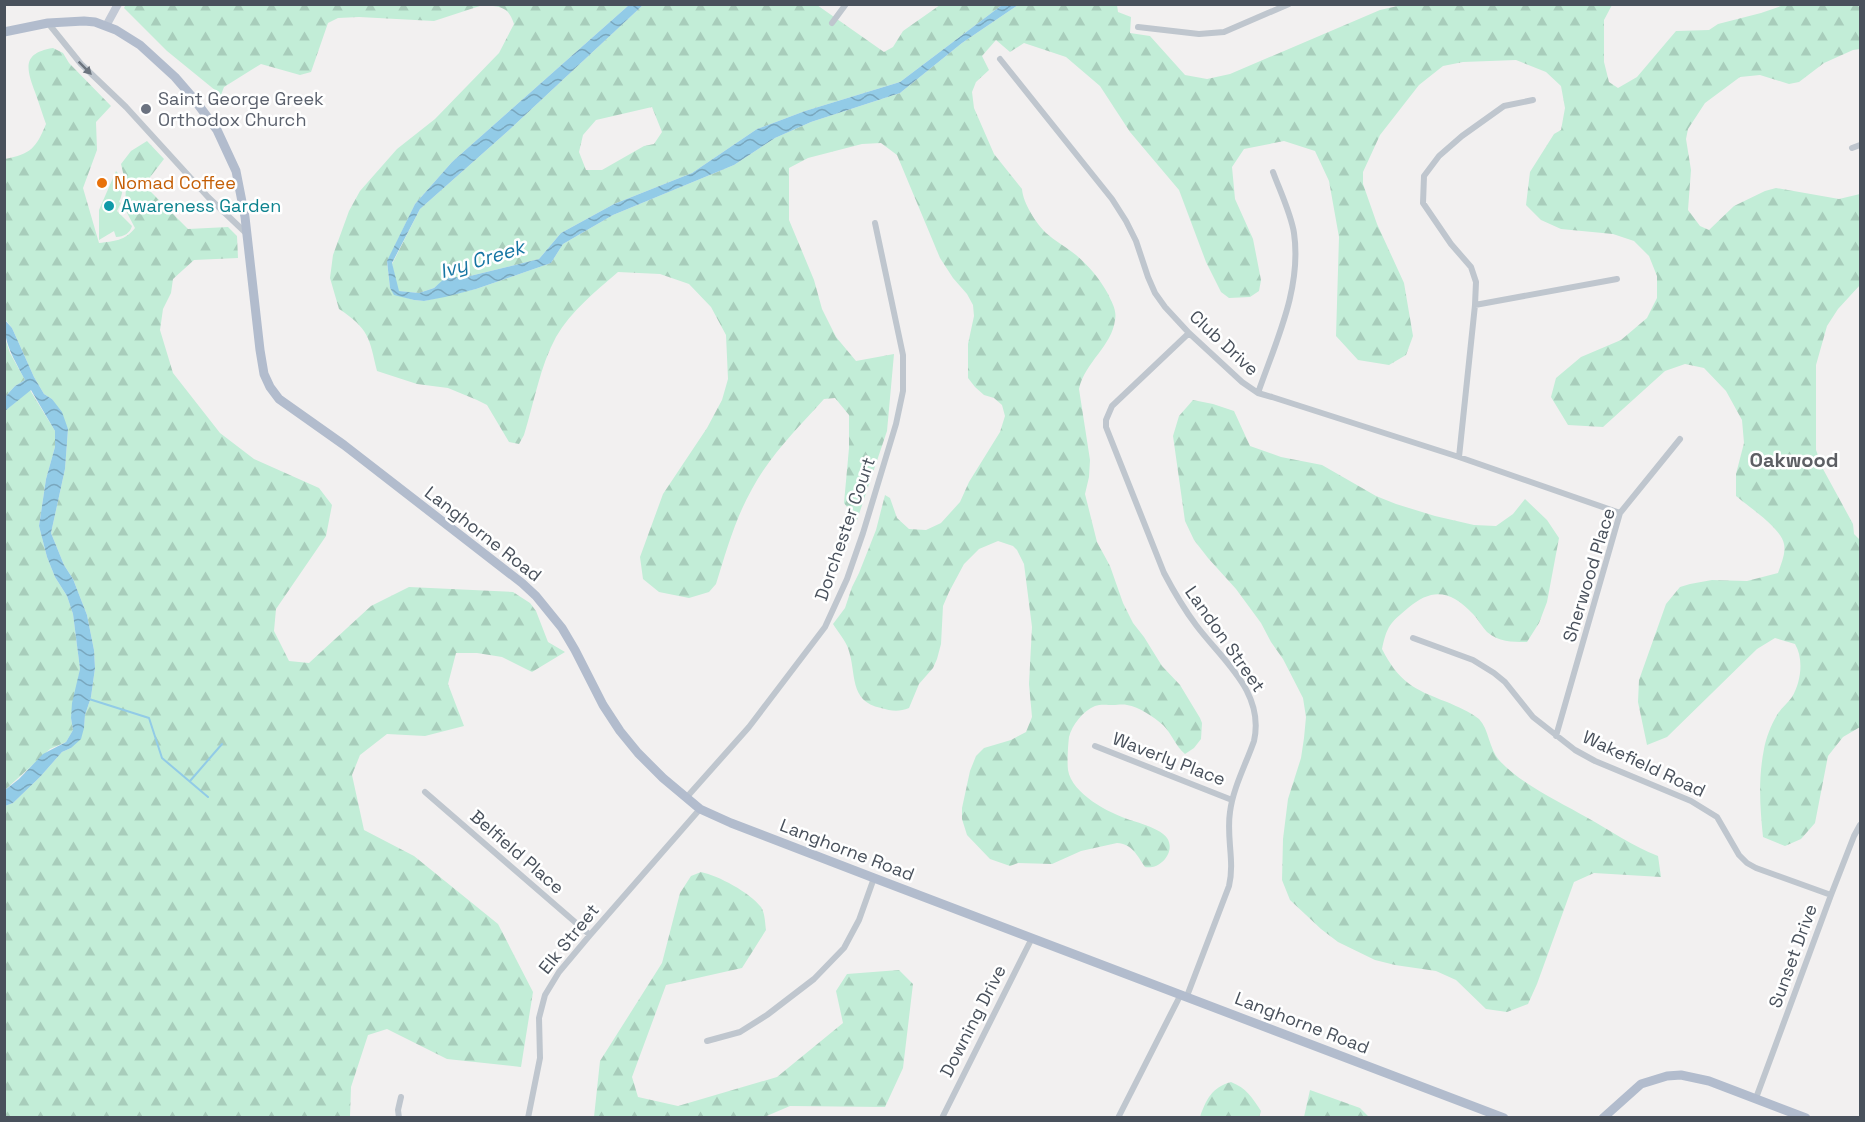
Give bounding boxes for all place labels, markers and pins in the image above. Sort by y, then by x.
place label: Saint George Greek Orthodox Church [158,87,324,131]
marker: Saint George Greek Orthodox Church [139,102,153,116]
place label: Nomad Coffee [114,171,236,194]
marker: Nomad Coffee [95,176,109,190]
place label: Awareness Garden [121,194,281,217]
marker: Awareness Garden [102,199,116,213]

